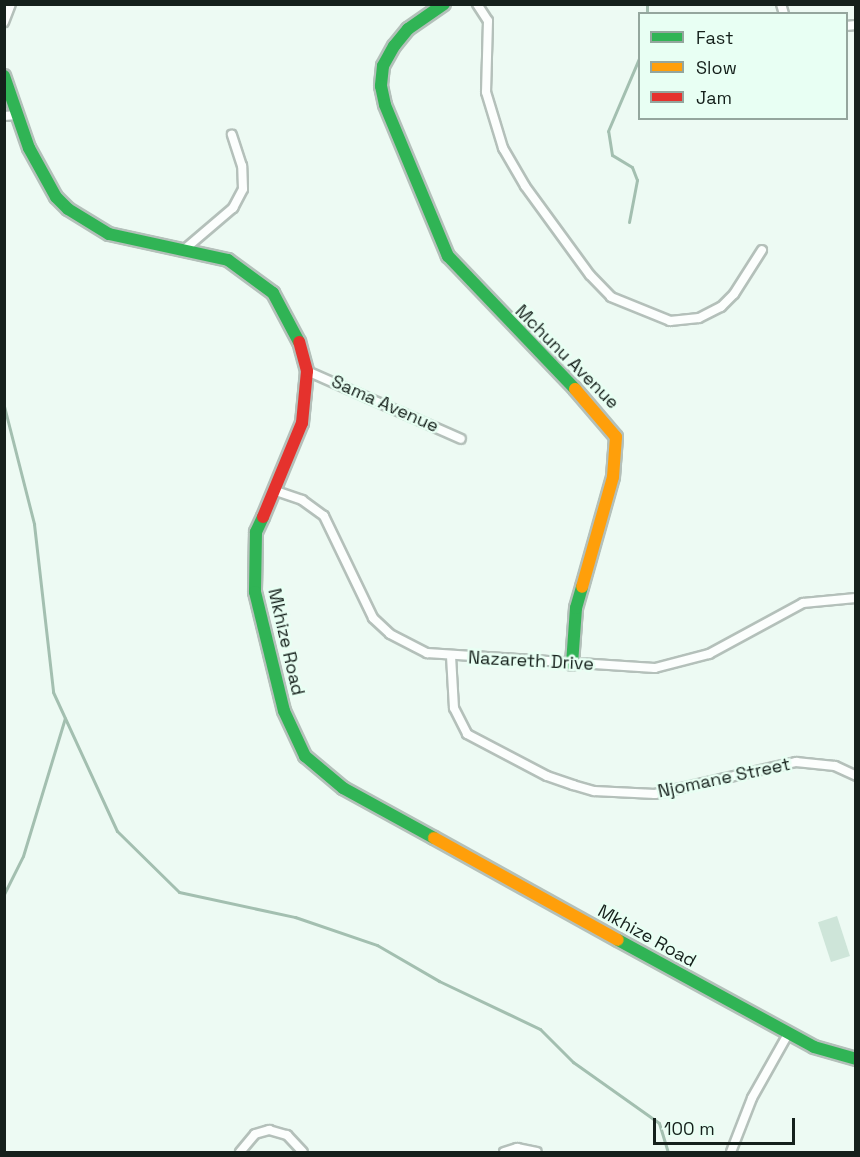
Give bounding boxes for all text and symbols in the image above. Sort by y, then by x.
legend [638,12,848,120]
text: Fast [696,26,733,49]
text: Slow [696,56,737,79]
text: Jam [696,86,732,109]
street label: Mchunu Avenue [510,300,624,414]
street label: Sama Avenue [328,371,442,437]
street label: Mkhize Road [263,586,309,698]
street label: Nazareth Drive [468,647,594,675]
street label: Njomane Street [656,753,792,803]
street label: Mkhize Road [594,900,700,972]
scale bar [656,1106,798,1144]
text: 100 m [664,1117,715,1140]

